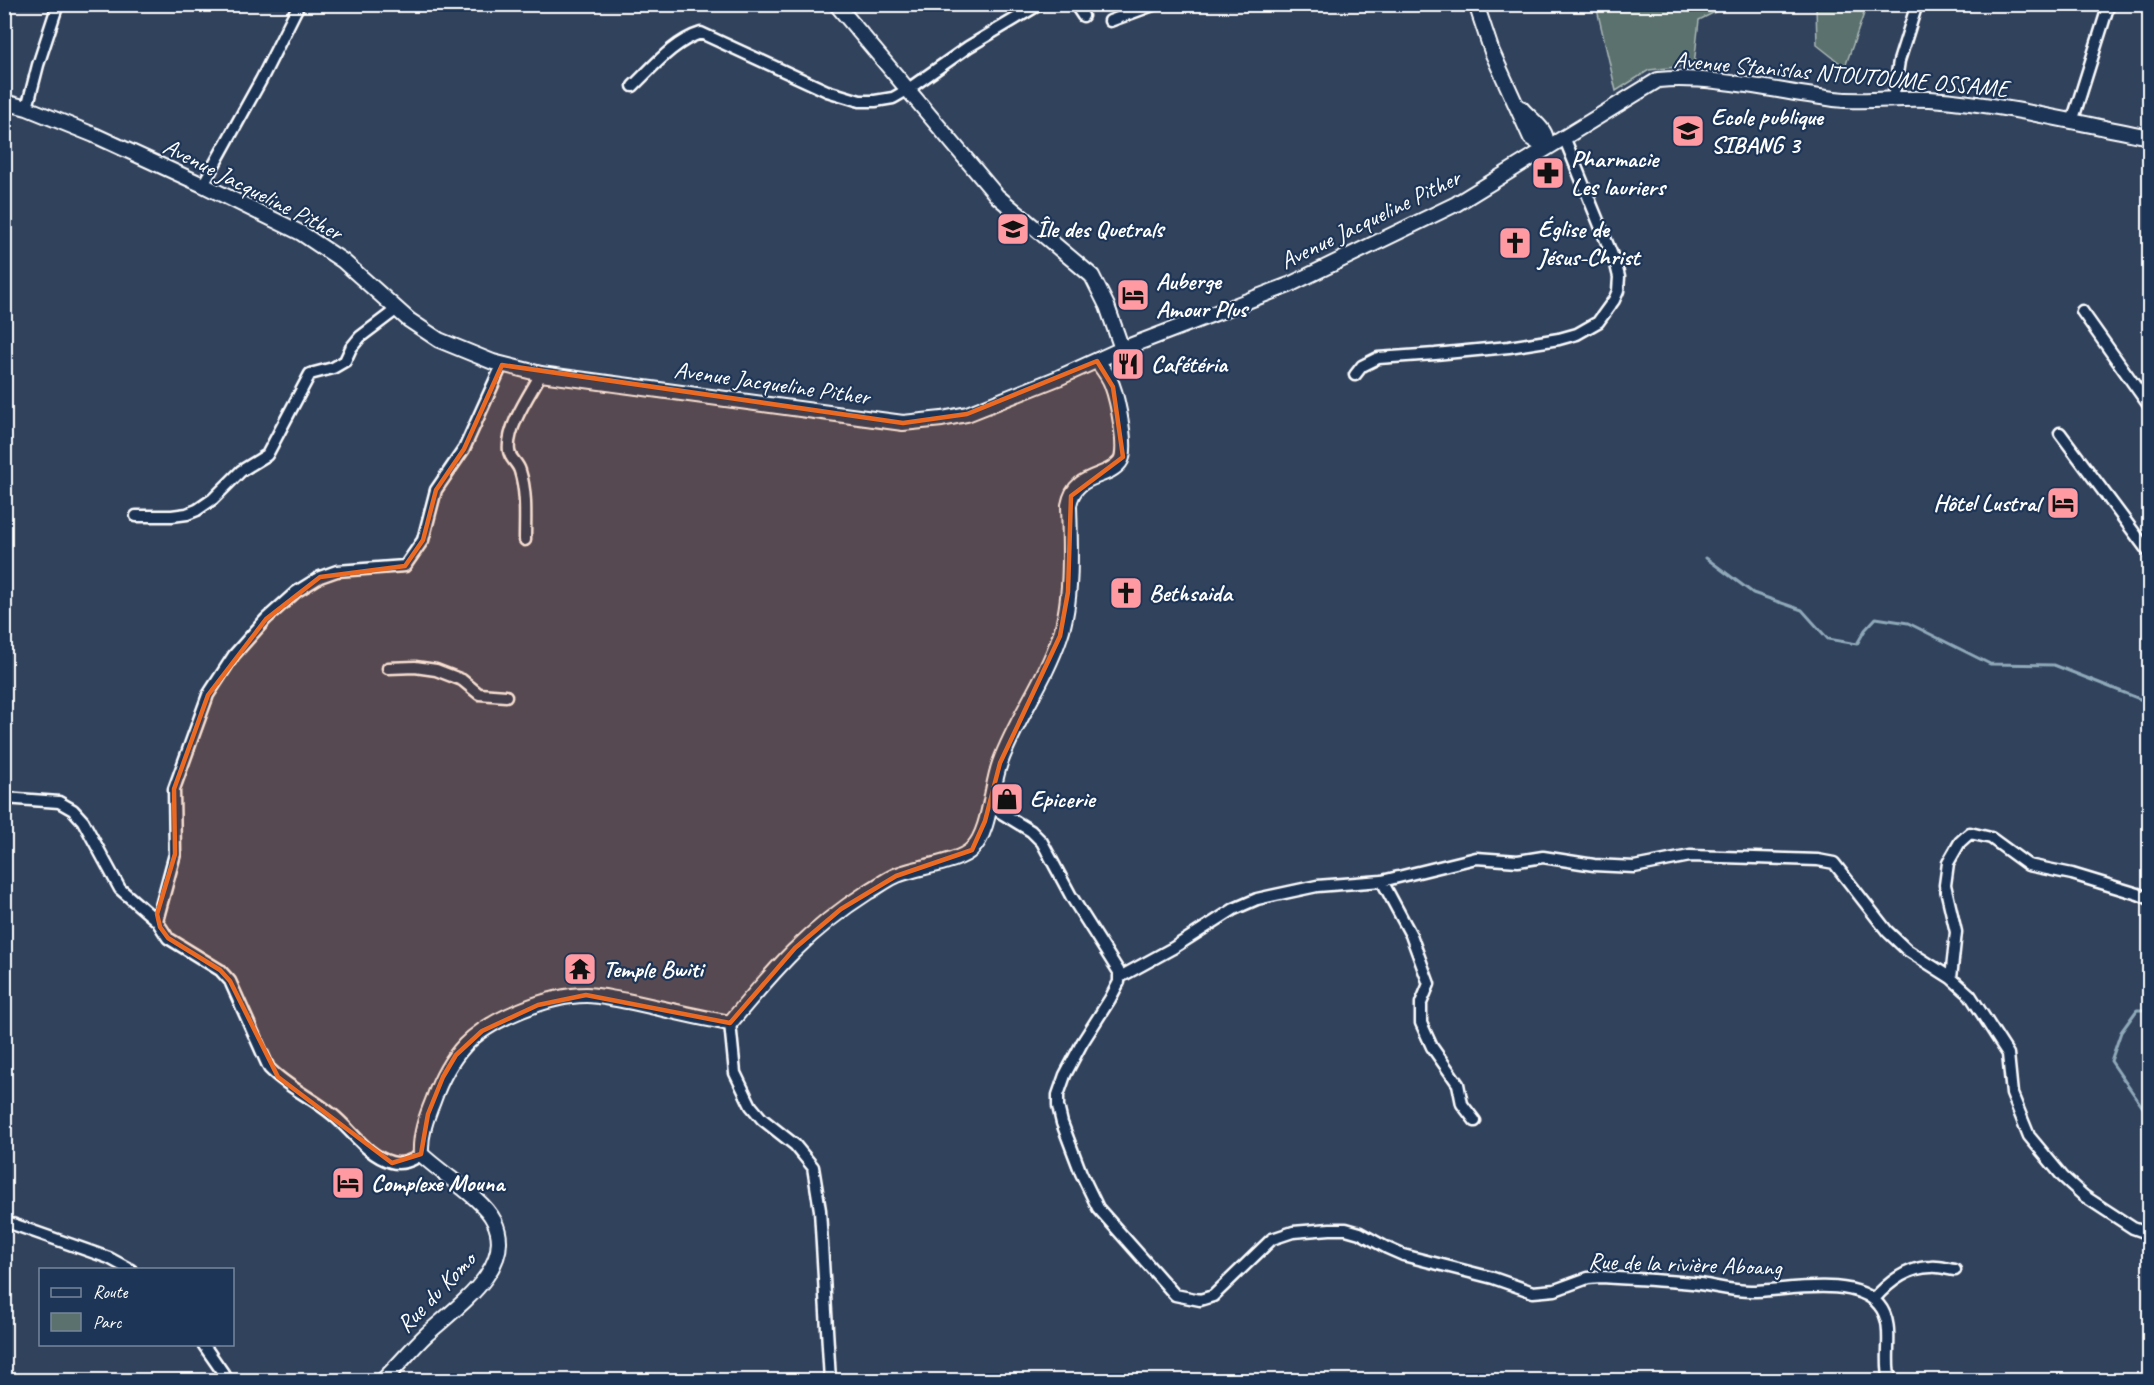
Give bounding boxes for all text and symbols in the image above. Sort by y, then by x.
street label: Avenue Stanislas NTOUTOUME OSSAME [1672,44,2012,104]
place label: Ecole publique SIBANG 3 [1711,102,1825,160]
school or university icon: Ecole publique SIBANG 3 [1670,113,1706,149]
street label: Avenue Jacqueline Pither [158,131,350,248]
place label: Pharmacie Les lauriers [1571,144,1667,202]
pharmacy icon: Pharmacie Les lauriers [1530,155,1566,191]
street label: Avenue Jacqueline Pither [1275,161,1467,276]
school or university icon: Île des Quetrals [995,211,1031,247]
place label: Île des Quetrals [1036,214,1166,244]
place label: Église de Jésus-Christ [1536,214,1642,272]
church icon: Église de Jésus-Christ [1497,225,1533,261]
place label: Auberge Amour Plus [1156,266,1250,324]
hotel icon: Auberge Amour Plus [1115,277,1151,313]
restaurant icon: Cafétéria [1110,346,1146,382]
place label: Cafétéria [1151,349,1229,379]
street label: Avenue Jacqueline Pither [672,354,874,412]
hotel icon: Hôtel Lustral [2045,485,2081,521]
place label: Hôtel Lustral [1933,488,2045,518]
church icon: Bethsaida [1108,575,1144,611]
place label: Bethsaida [1149,578,1234,608]
shop icon: Epicerie [989,781,1025,817]
place label: Epicerie [1030,784,1097,814]
temple icon: Temple Bwiti [562,951,598,987]
place label: Temple Bwiti [603,954,706,984]
hotel icon: Complexe Mouna [330,1165,366,1201]
place label: Complexe Mouna [371,1168,506,1198]
street label: Rue du Komo [390,1243,484,1339]
street label: Rue de la rivière Aboang [1588,1246,1784,1282]
legend [39,1268,234,1346]
text: Route [93,1281,128,1303]
text: Parc [93,1311,122,1333]

